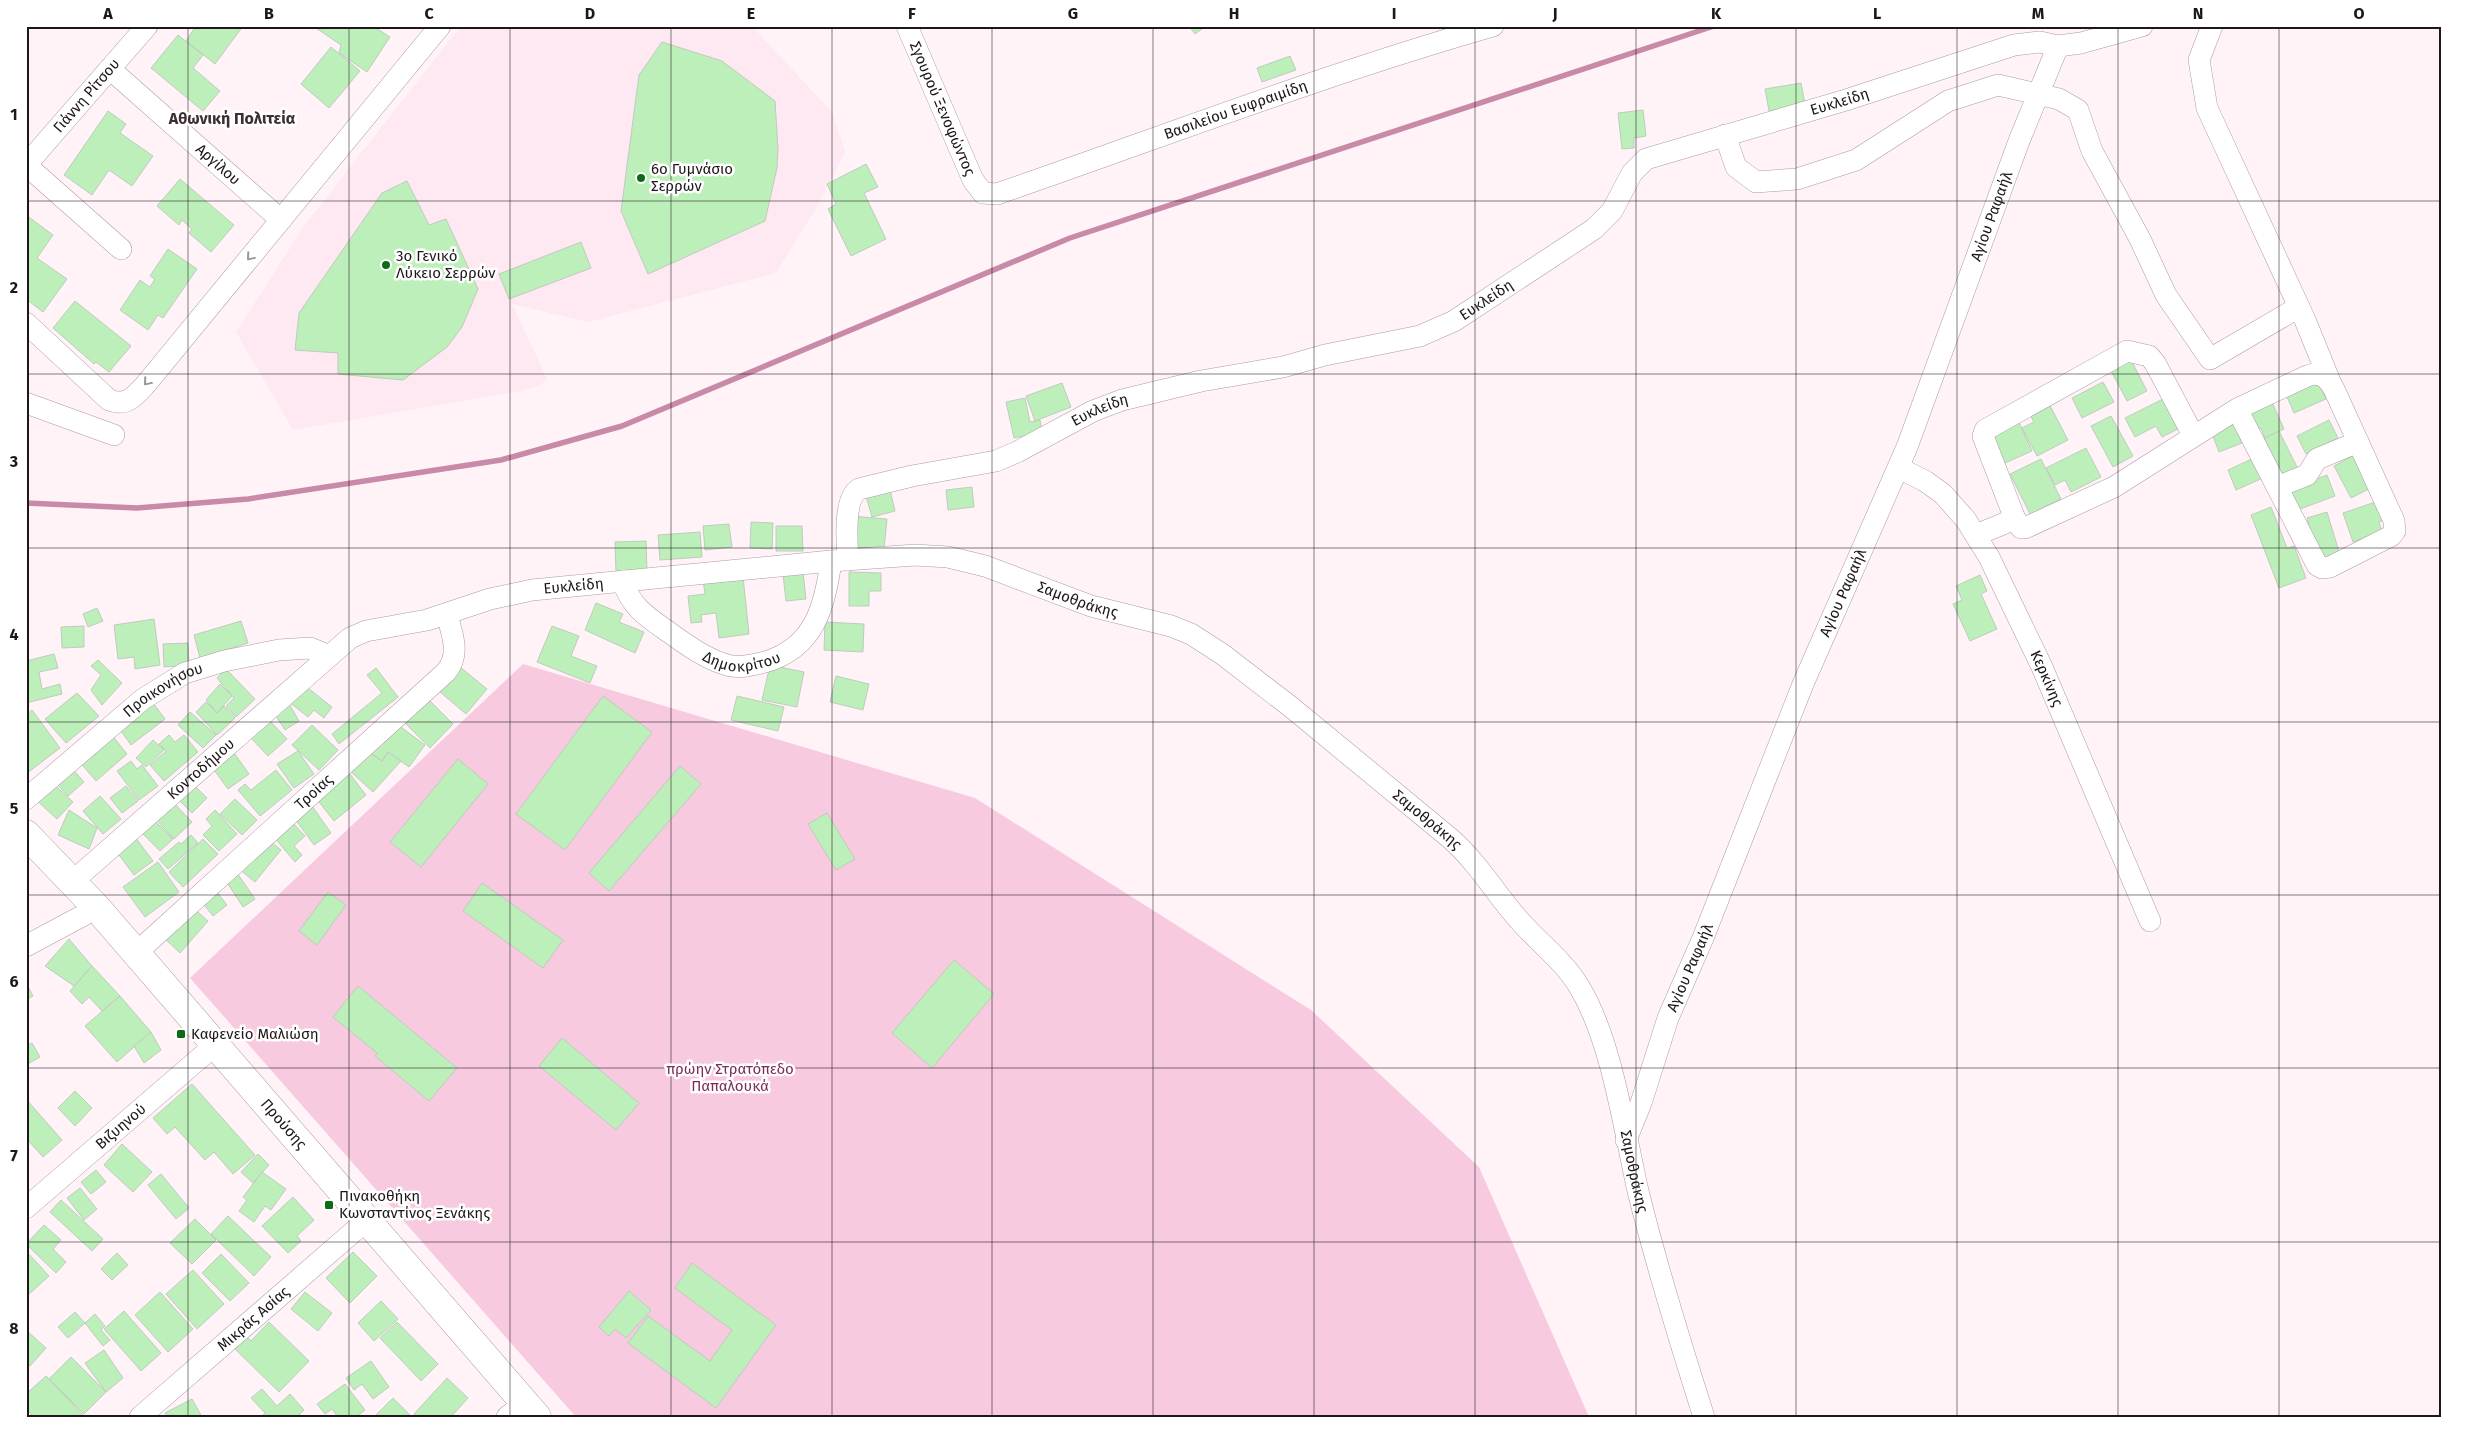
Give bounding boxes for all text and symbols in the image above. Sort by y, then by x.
text: A [102,4,113,23]
text: B [264,4,274,23]
text: C [424,4,434,23]
text: D [585,4,595,23]
text: E [747,4,755,23]
text: F [908,4,916,23]
text: G [1068,4,1078,23]
text: H [1229,4,1239,23]
text: I [1392,4,1396,23]
text: J [1551,4,1558,23]
text: K [1711,4,1722,23]
text: L [1873,4,1881,23]
text: M [2032,4,2045,23]
text: N [2193,4,2203,23]
text: O [2353,4,2365,23]
street label: Σγουρού Ξενοφώντος [906,39,979,179]
street label: Γιάννη Ρίτσου [49,55,123,136]
street label: Βασιλείου Ευφραιμίδη [1161,76,1310,143]
street label: Ευκλείδη [1808,84,1871,119]
text: 1 [10,105,18,124]
district label: Αθωνική Πολιτεία [168,109,296,128]
street label: Αργίλου [192,140,244,189]
place label: 6ο Γυμνάσιο Σερρών [651,160,733,195]
street label: Αγίου Ραφαήλ [1967,168,2016,264]
marker: 6ο Γυμνάσιο Σερρών [635,172,647,184]
place label: 3ο Γενικό Λύκειο Σερρών [396,247,496,282]
one-way arrow [247,252,256,261]
marker: 3ο Γενικό Λύκειο Σερρών [380,259,392,271]
street label: Ευκλείδη [1456,276,1516,324]
text: 2 [10,278,18,297]
one-way arrow [143,377,152,386]
street label: Ευκλείδη [1068,390,1130,430]
text: 3 [9,452,18,471]
street label: Αγίου Ραφαήλ [1816,545,1871,640]
street label: Ευκλείδη [543,574,604,598]
street label: Σαμοθράκης [1035,578,1120,621]
text: 4 [9,625,19,644]
street label: Δημοκρίτου [700,647,783,676]
street label: Κερκίνης [2026,647,2067,709]
street label: Προικονήσου [119,659,205,721]
street label: Κοντοδήμου [163,735,238,803]
street label: Τροίας [291,770,336,813]
street label: Σαμοθράκης [1389,786,1466,853]
text: 5 [10,799,19,818]
street label: Αγίου Ραφαήλ [1663,920,1717,1015]
text: 6 [9,972,19,991]
place label: Καφενείο Μαλιώση [191,1025,319,1043]
marker: Καφενείο Μαλιώση [175,1028,187,1040]
park label: πρώην Στρατόπεδο Παπαλουκά [666,1060,794,1095]
street label: Προύσης [257,1095,310,1153]
street label: Βιζυηνού [92,1100,150,1153]
street label: Σαμοθράκης [1617,1129,1652,1214]
text: 7 [10,1146,18,1165]
place label: Πινακοθήκη Κωνσταντίνος Ξενάκης [339,1187,490,1222]
marker: Πινακοθήκη Κωνσταντίνος Ξενάκης [323,1199,335,1211]
street label: Μικράς Ασίας [214,1283,293,1355]
text: 8 [9,1319,19,1338]

